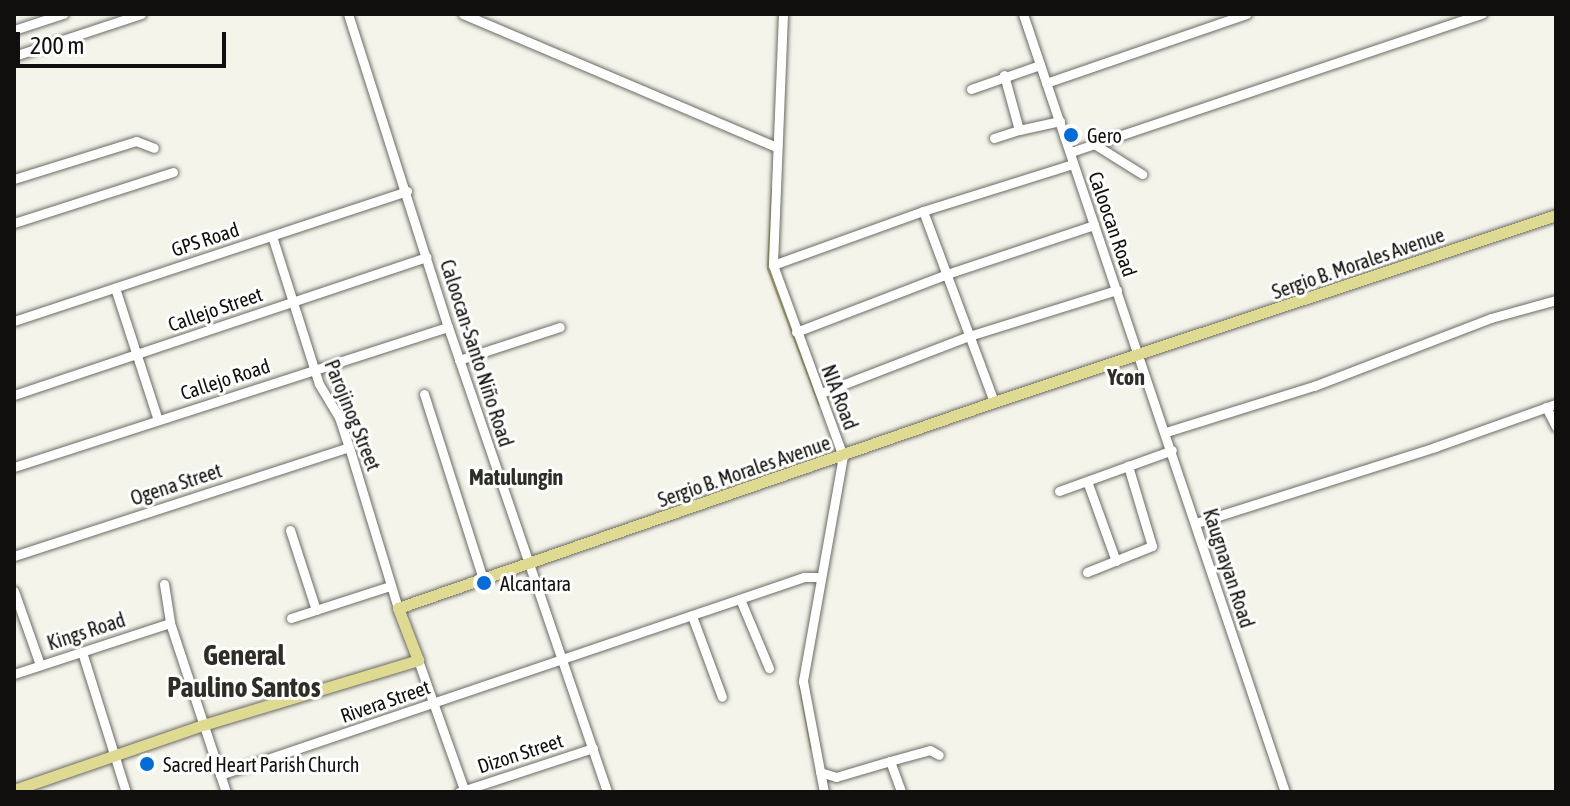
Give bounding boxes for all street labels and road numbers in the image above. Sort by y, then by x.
street label: Caloocan Road [1084,168,1142,280]
street label: GPS Road [168,217,242,261]
street label: Sergio B. Morales Avenue [1269,222,1447,304]
street label: Caloocan-Santo Niño Road [435,257,519,449]
street label: Callejo Street [165,282,265,336]
street label: Callejo Road [177,353,273,405]
street label: Parojinog Street [320,356,386,474]
street label: NIA Road [817,361,863,433]
street label: Sergio B. Morales Avenue [655,430,833,512]
street label: Ogena Street [127,458,225,510]
street label: Kaugnayan Road [1198,505,1260,631]
street label: Kings Road [44,607,128,655]
street label: Rivera Street [337,674,433,728]
street label: Dizon Street [474,728,566,778]

